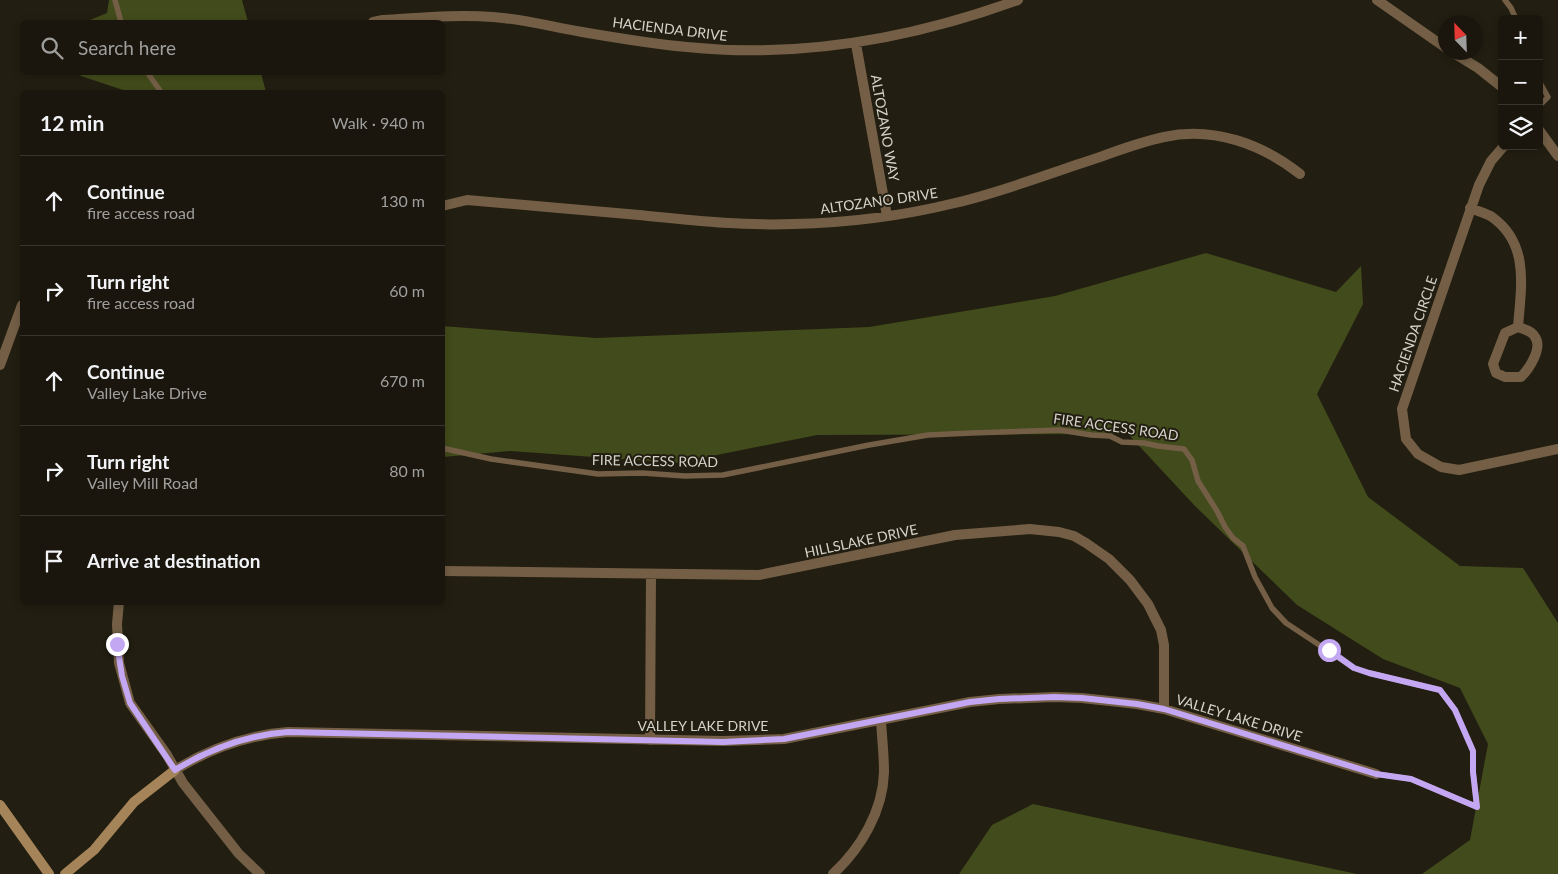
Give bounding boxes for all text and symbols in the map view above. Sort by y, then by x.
street label: HACIENDA DRIVE [612,13,729,44]
north arrow [1438,15,1483,60]
map controls [1498,15,1543,150]
button: + [1498,15,1543,60]
search box [20,20,445,75]
icon: search [38,34,66,62]
text: Search here [78,36,176,59]
button: − [1498,60,1543,105]
street label: ALTOZANO WAY [868,73,903,183]
button: layers [1498,105,1543,150]
text: 12 min [40,110,104,135]
text: Walk · 940 m [332,113,425,132]
text: Continue [87,180,165,203]
street label: ALTOZANO DRIVE [819,184,939,217]
icon: ahead [40,187,68,215]
text: 130 m [380,191,425,210]
text: fire access road [87,203,195,222]
text: Turn right [87,270,169,293]
street label: HACIENDA CIRCLE [1385,274,1440,394]
icon: right [40,277,68,305]
text: 60 m [389,281,425,300]
text: fire access road [87,293,195,312]
text: Continue [87,360,165,383]
icon: ahead [40,367,68,395]
text: 670 m [380,371,425,390]
text: Valley Lake Drive [87,383,207,402]
street label: FIRE ACCESS ROAD [1052,409,1180,444]
text: Turn right [87,450,169,473]
street label: FIRE ACCESS ROAD [592,451,718,470]
icon: right [40,457,68,485]
text: 80 m [389,461,425,480]
text: Valley Mill Road [87,473,198,492]
street label: HILLSLAKE DRIVE [803,520,919,561]
icon: arrive [40,547,68,575]
text: Arrive at destination [87,549,260,572]
route end [106,633,129,656]
route start [1318,639,1341,662]
street label: VALLEY LAKE DRIVE [1174,690,1304,745]
street label: VALLEY LAKE DRIVE [638,717,768,734]

